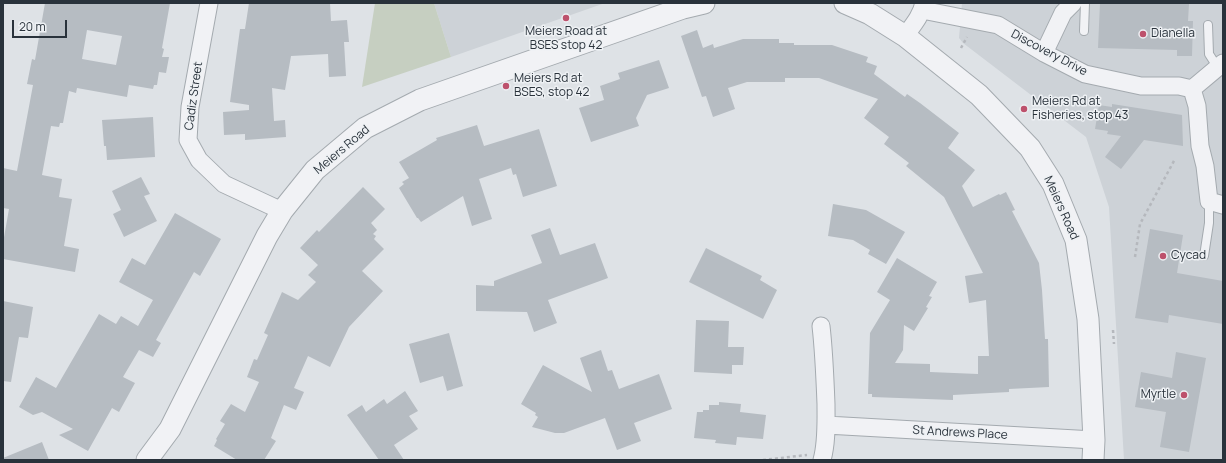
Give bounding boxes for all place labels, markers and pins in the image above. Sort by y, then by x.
marker: Meiers Road at BSES stop 42 [561,13,571,23]
place label: Meiers Road at BSES stop 42 [525,25,607,53]
place label: Dianella [1151,27,1195,41]
marker: Dianella [1138,29,1148,39]
place label: Meiers Rd at BSES, stop 42 [514,72,589,100]
marker: Meiers Rd at BSES, stop 42 [501,81,511,91]
place label: Meiers Rd at Fisheries, stop 43 [1032,95,1128,123]
marker: Meiers Rd at Fisheries, stop 43 [1019,104,1029,114]
place label: Cycad [1171,249,1206,263]
marker: Cycad [1158,251,1168,261]
place label: Myrtle [1141,388,1176,402]
marker: Myrtle [1179,390,1189,400]

